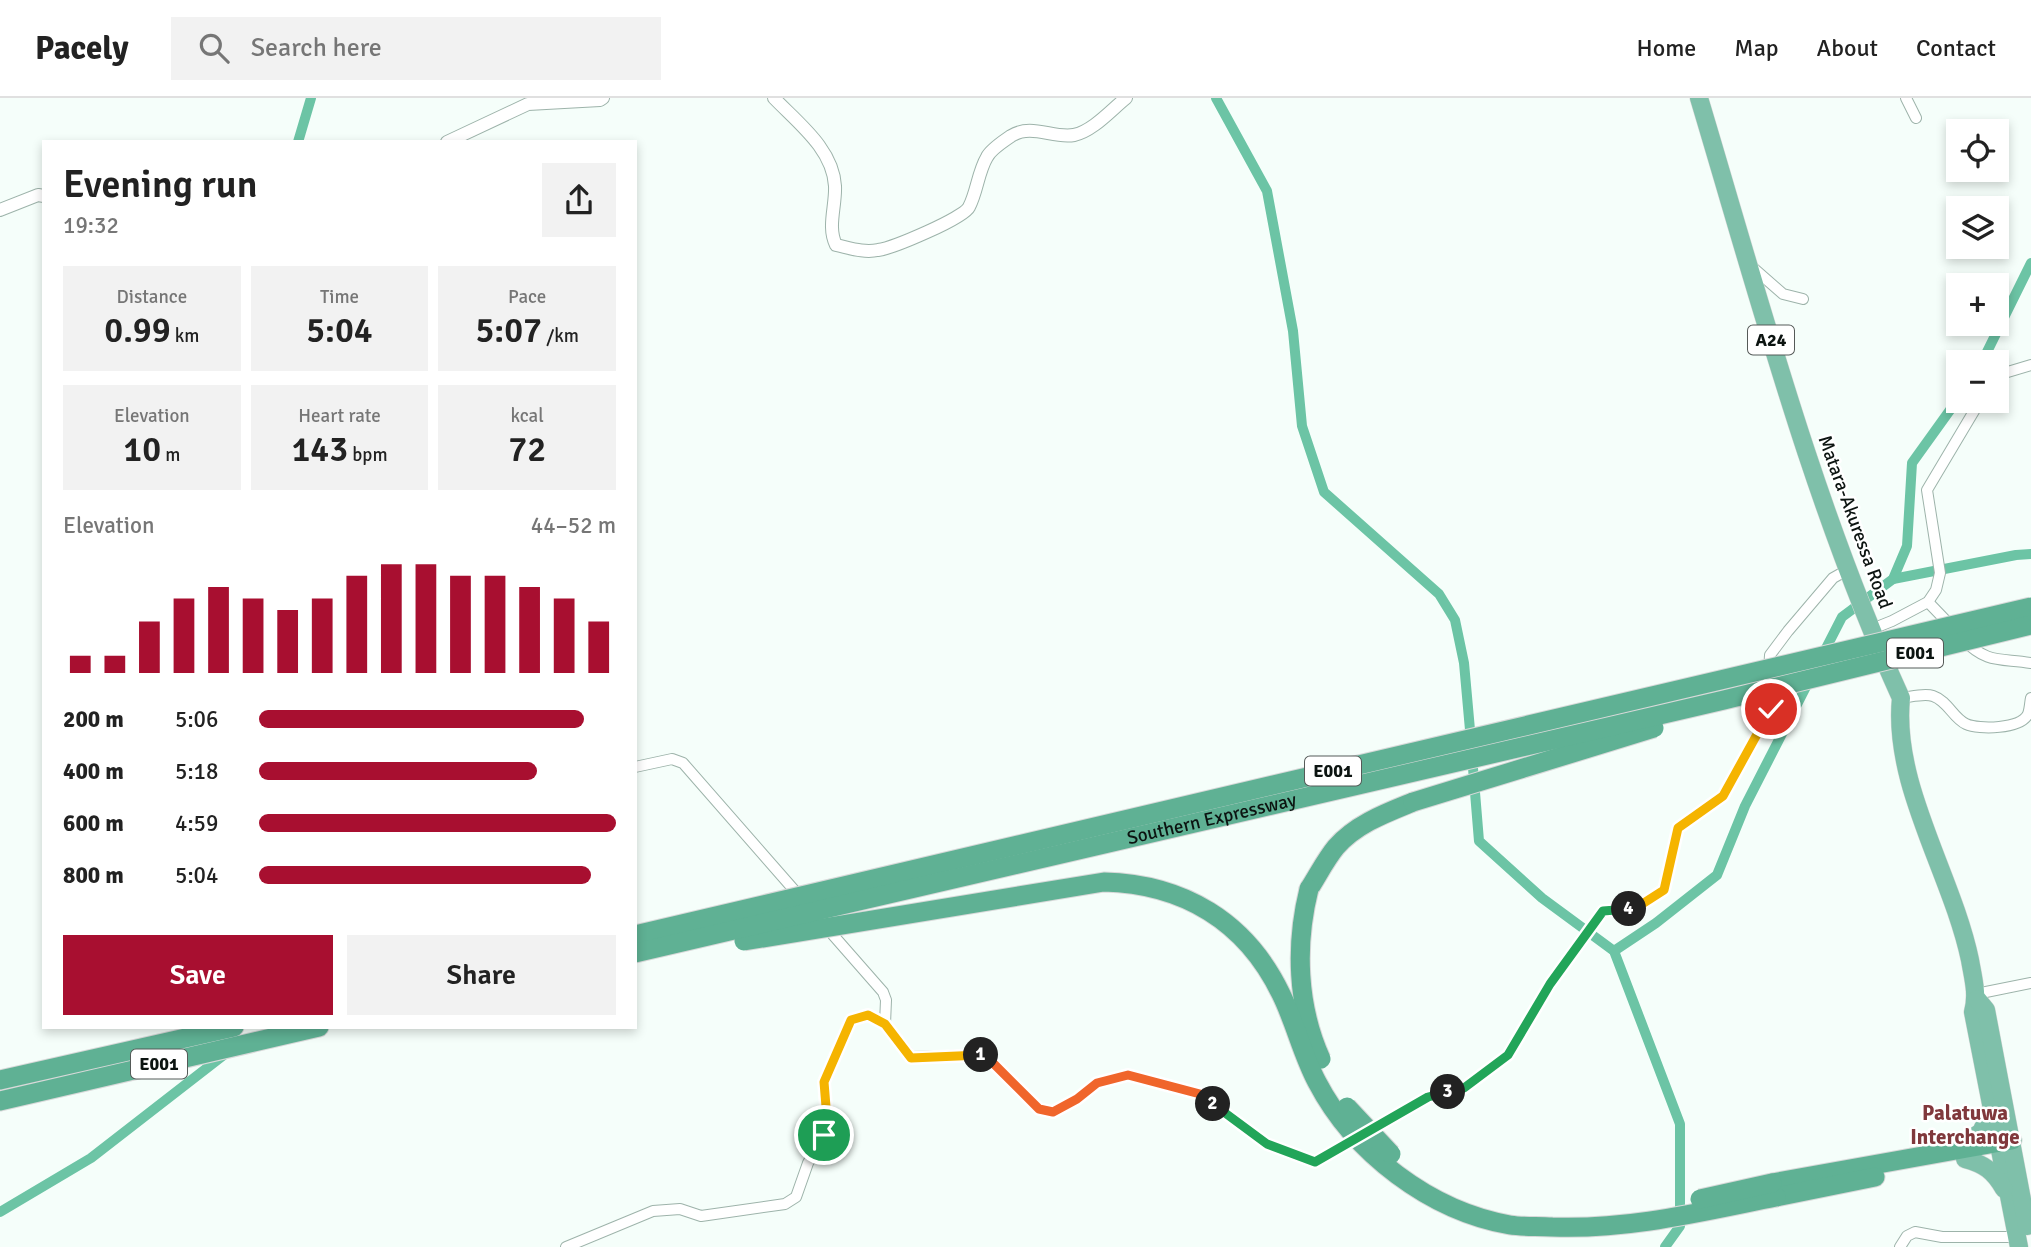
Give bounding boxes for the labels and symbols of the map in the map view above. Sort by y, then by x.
road number: A24 [1748,326,1794,354]
street label: Matara-Akuressa Road [1812,432,1898,612]
road number: E001 [1887,638,1943,668]
pin [1741,679,1801,739]
road number: E001 [1305,756,1361,786]
street label: Southern Expressway [1125,788,1299,850]
pin: 4 [1612,892,1646,926]
pin: 1 [964,1038,998,1072]
road number: E001 [131,1049,187,1079]
pin: 3 [1430,1074,1466,1110]
pin: 2 [1196,1086,1230,1122]
district label: Palatuwa Interchange [1910,1100,2020,1150]
pin [794,1105,854,1165]

